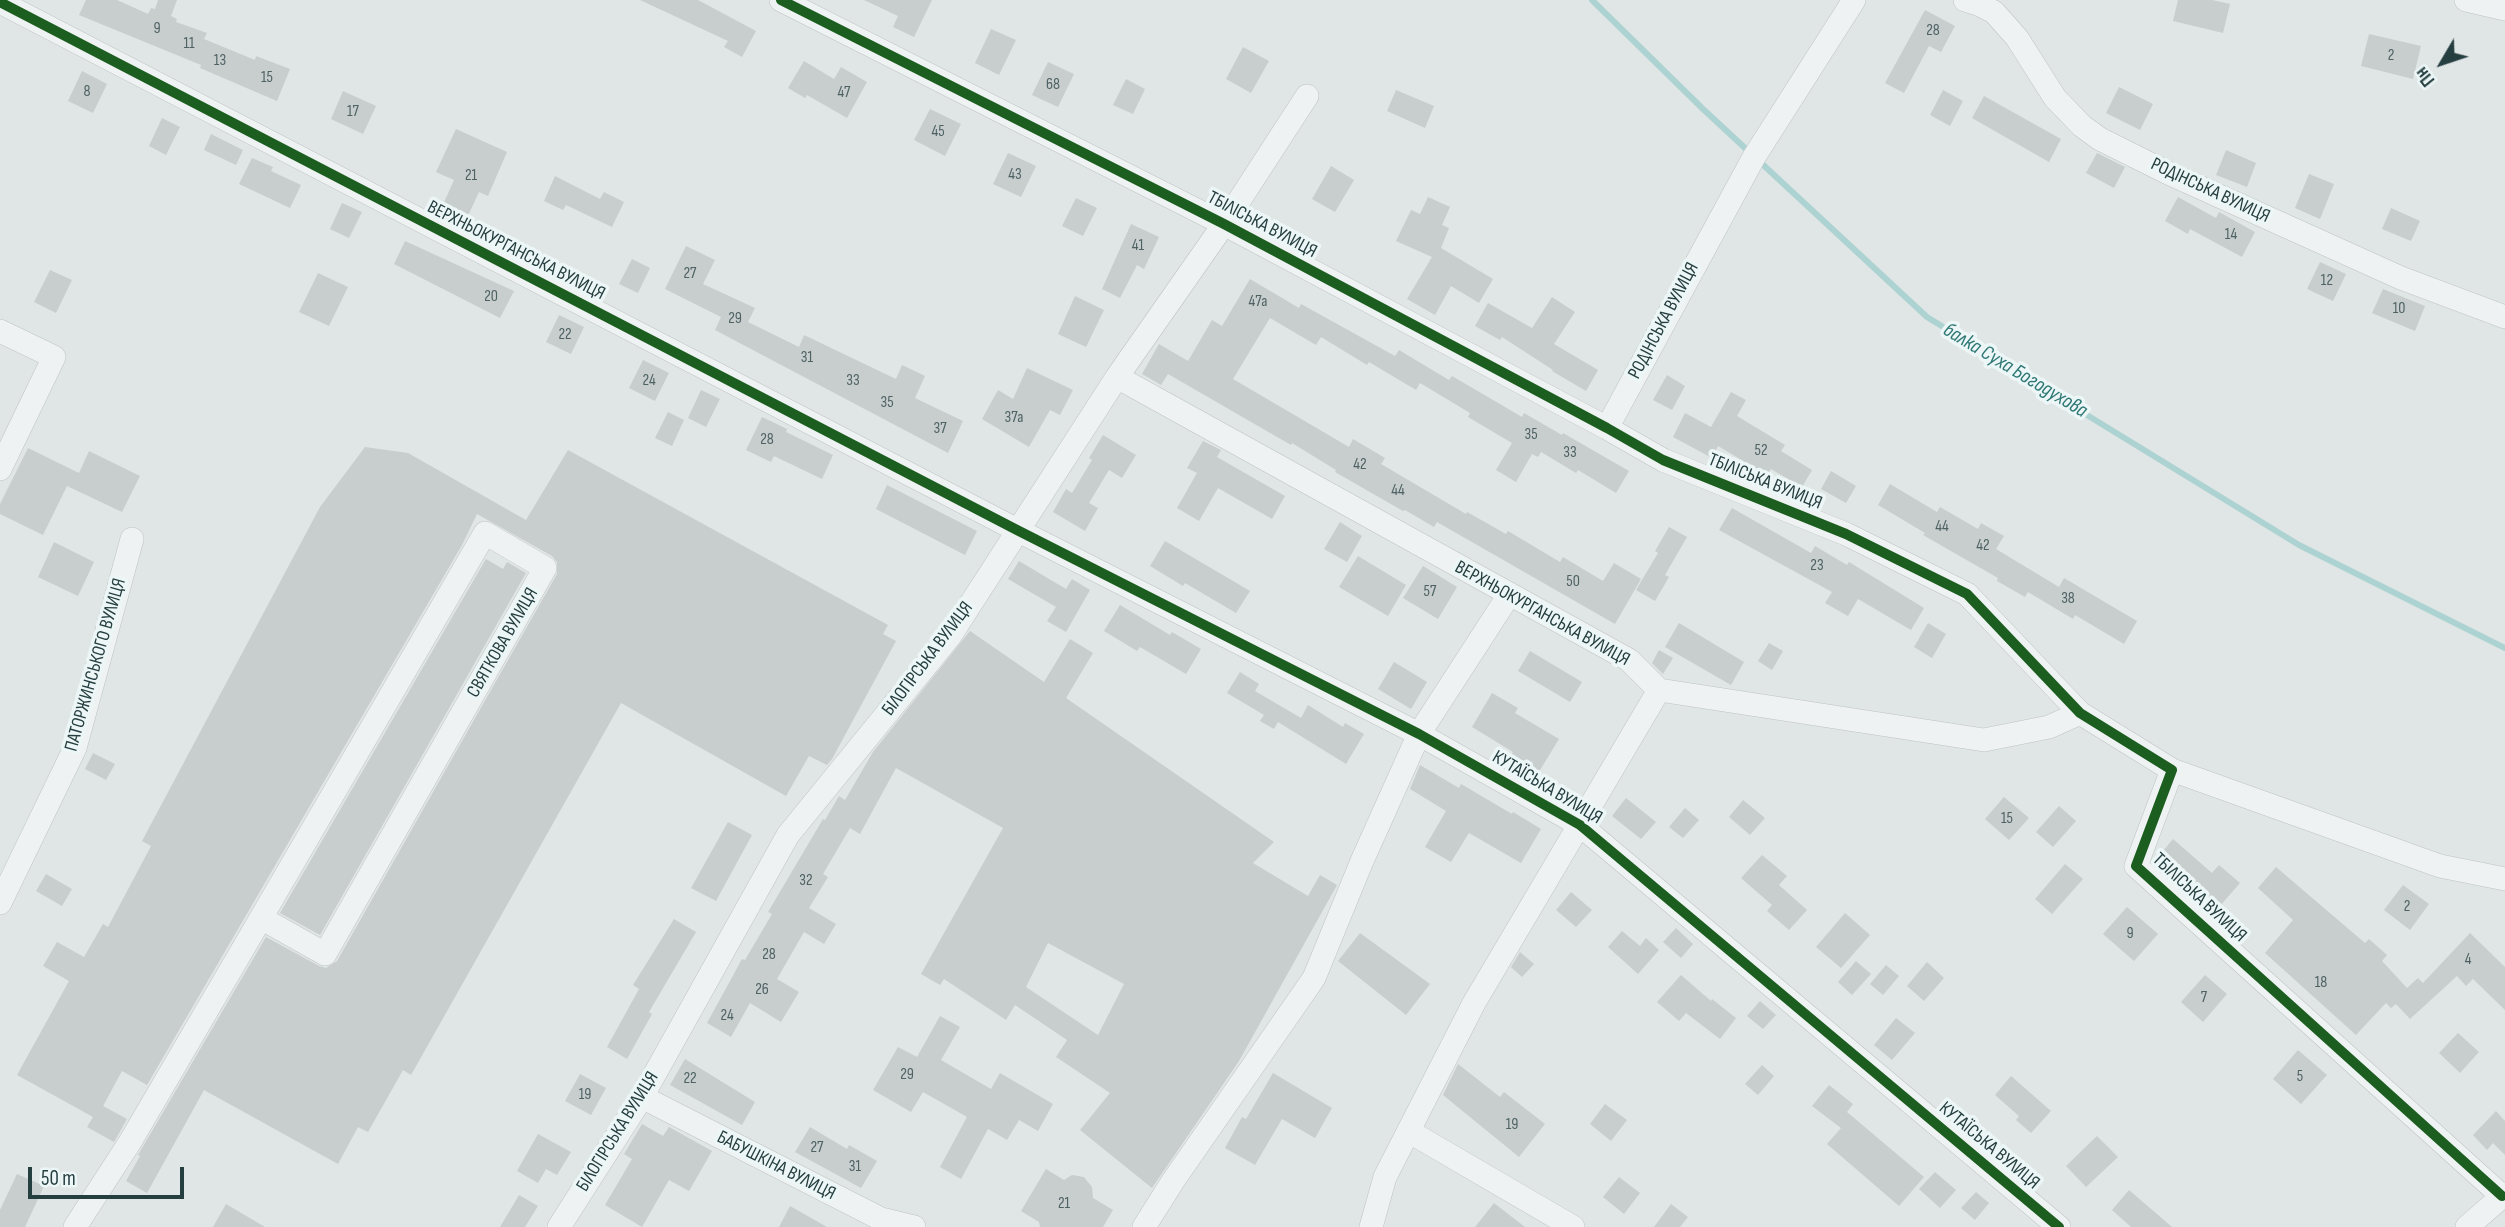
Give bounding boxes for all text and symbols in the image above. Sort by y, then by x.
house number: 9 [153,19,161,39]
house number: 28 [1926,21,1940,41]
north arrow [2407,28,2477,98]
house number: 11 [183,34,195,54]
house number: 2 [2388,46,2394,66]
house number: 13 [214,51,226,71]
text: Пн [2411,62,2440,91]
house number: 15 [261,68,273,88]
house number: 68 [1046,75,1060,95]
house number: 8 [83,82,91,102]
house number: 47 [838,83,850,103]
house number: 17 [347,102,359,122]
house number: 45 [931,122,945,142]
street label: РОДІНСЬКА ВУЛИЦЯ [2147,153,2273,229]
house number: 43 [1008,165,1022,185]
house number: 21 [465,166,477,186]
street label: ТБІЛІСЬКА ВУЛИЦЯ [1203,187,1321,263]
street label: ВЕРХНЬОКУРГАНСЬКА ВУЛИЦЯ [423,196,609,306]
house number: 14 [2225,225,2237,245]
house number: 41 [1132,236,1144,256]
street label: РОДІНСЬКА ВУЛИЦЯ [1624,259,1704,383]
house number: 27 [683,264,697,284]
house number: 12 [2321,271,2333,291]
house number: 20 [484,287,498,307]
house number: 47а [1249,292,1267,312]
house number: 10 [2393,299,2405,319]
house number: 29 [728,309,742,329]
water label: балка Суха Богодухова [1938,318,2092,424]
house number: 22 [558,325,572,345]
house number: 31 [801,348,813,368]
house number: 24 [642,371,656,391]
house number: 33 [846,371,860,391]
house number: 35 [880,393,894,413]
house number: 37а [1004,408,1024,428]
house number: 37 [933,419,947,439]
house number: 35 [1524,425,1538,445]
house number: 28 [760,430,774,450]
house number: 52 [1754,441,1768,461]
house number: 33 [1563,443,1577,463]
street label: ТБІЛІСЬКА ВУЛИЦЯ [1705,449,1825,515]
house number: 42 [1353,455,1367,475]
house number: 44 [1391,481,1405,501]
house number: 44 [1935,517,1949,537]
house number: 42 [1976,536,1990,556]
street label: ВЕРХНЬОКУРГАНСЬКА ВУЛИЦЯ [1451,556,1633,672]
house number: 23 [1810,556,1824,576]
house number: 50 [1566,572,1580,592]
street label: ПАТОРЖИНСЬКОГО ВУЛИЦЯ [60,576,132,754]
house number: 57 [1424,582,1436,602]
street label: СВЯТКОВА ВУЛИЦЯ [462,584,544,702]
house number: 38 [2061,589,2075,609]
street label: БІЛОГІРСЬКА ВУЛИЦЯ [878,597,978,721]
street label: КУТАЇСЬКА ВУЛИЦЯ [1488,746,1606,830]
house number: 15 [2001,809,2013,829]
street label: ТБІЛІСЬКА ВУЛИЦЯ [2147,849,2251,947]
house number: 32 [799,871,813,891]
house number: 2 [2404,897,2410,917]
house number: 9 [2126,924,2134,944]
house number: 28 [762,945,776,965]
house number: 4 [2465,950,2471,970]
house number: 18 [2315,973,2327,993]
house number: 26 [755,980,769,1000]
house number: 7 [2201,988,2207,1008]
house number: 24 [720,1006,734,1026]
house number: 29 [900,1065,914,1085]
house number: 5 [2297,1067,2303,1087]
street label: БІЛОГІРСЬКА ВУЛИЦЯ [572,1068,664,1196]
house number: 22 [683,1069,697,1089]
house number: 19 [579,1085,591,1105]
street label: КУТАЇСЬКА ВУЛИЦЯ [1934,1097,2044,1195]
house number: 19 [1506,1115,1518,1135]
street label: БАБУШКІНА ВУЛИЦЯ [713,1126,839,1206]
house number: 27 [810,1138,824,1158]
scale bar [32,1154,187,1198]
house number: 31 [849,1157,861,1177]
text: 50 m [41,1166,76,1191]
house number: 21 [1058,1194,1070,1214]

